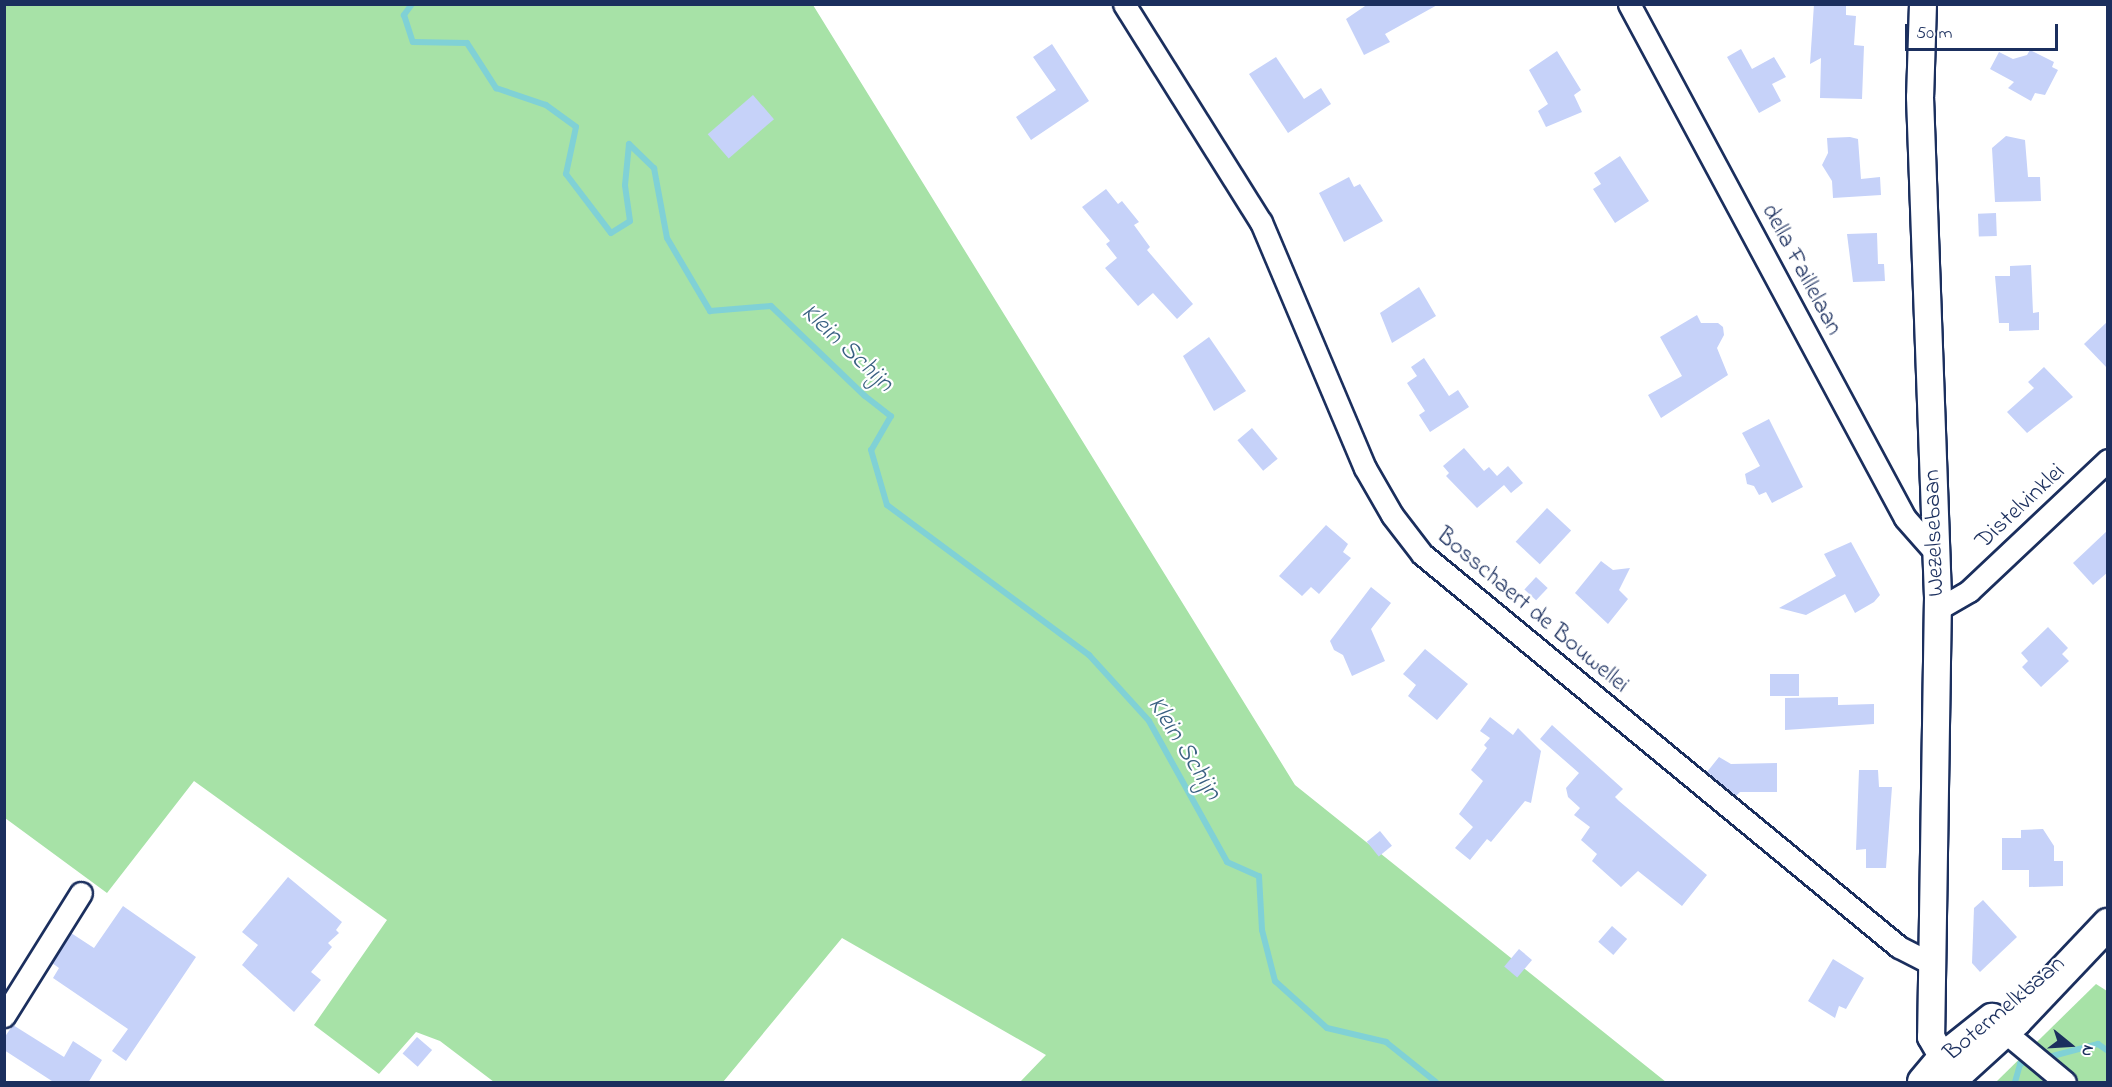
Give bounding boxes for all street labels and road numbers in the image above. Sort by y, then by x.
street label: della Faillelaan [1754,199,1848,341]
street label: Distelvinklei [1970,458,2072,556]
street label: Wezelsebaan [1918,469,1952,597]
street label: Bosschaert de Bouwellei [1430,522,1634,700]
street label: Botermelkbaan [1939,950,2071,1068]

